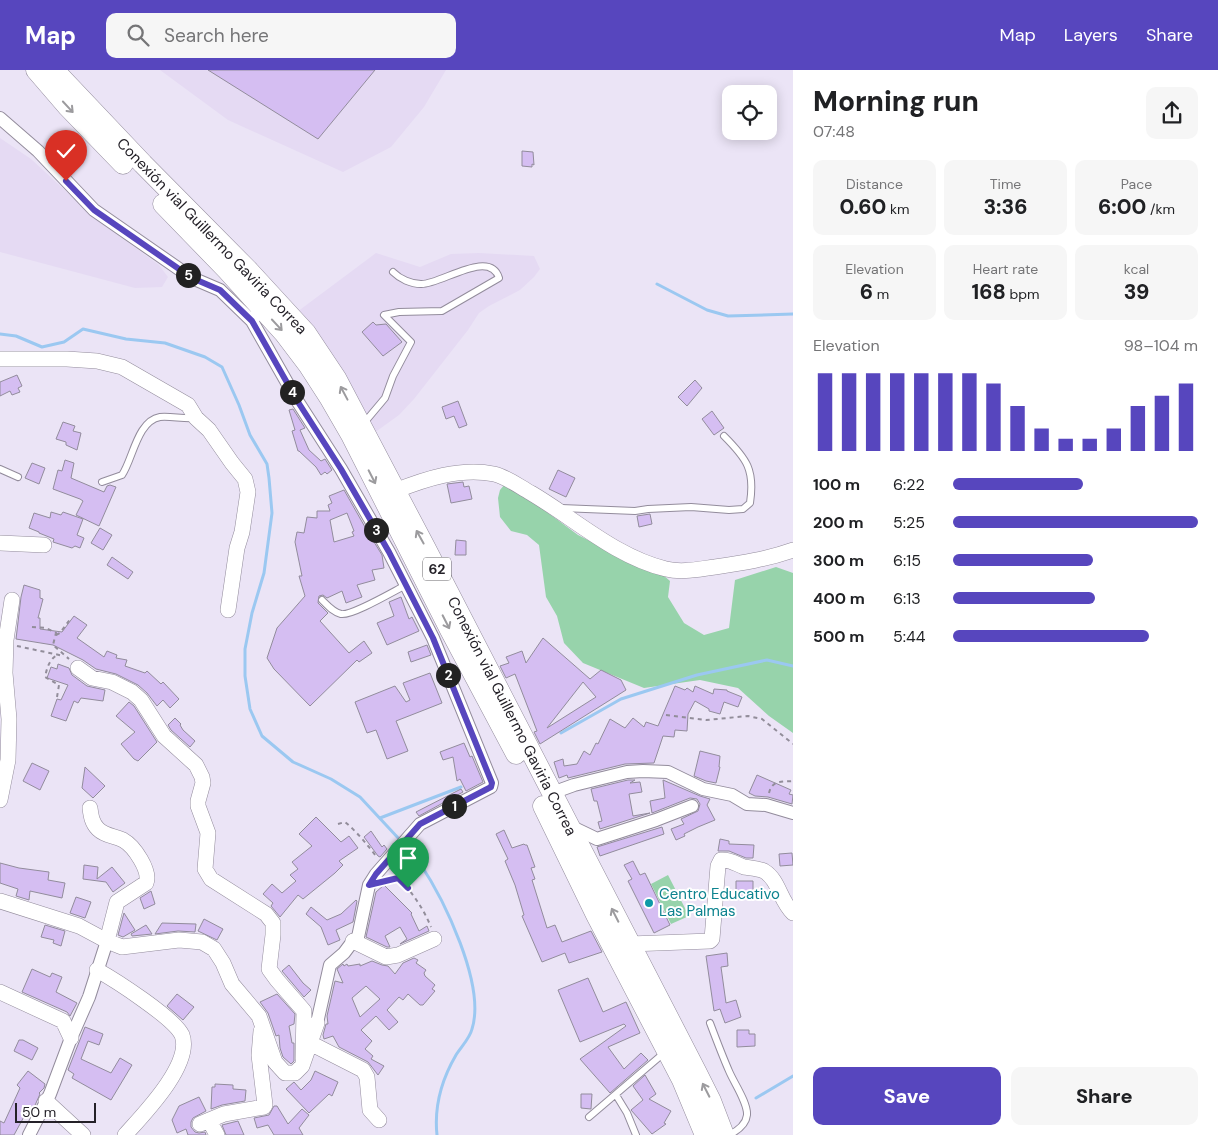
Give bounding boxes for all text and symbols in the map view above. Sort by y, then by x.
search box [106,13,456,58]
text: Map [25,20,76,51]
icon: search [124,21,152,49]
text: Search here [164,23,269,48]
text: Map [1000,23,1036,47]
text: Layers [1064,23,1118,47]
text: Share [1146,23,1193,47]
text: Morning run [813,83,979,120]
map controls [722,85,777,140]
button: locate [722,85,777,140]
button: share [1146,87,1198,139]
one-way arrow [62,100,74,113]
text: 07:48 [813,121,855,142]
pin [45,130,87,181]
street label: Conexión vial Guillermo Gaviria Correa [113,133,311,339]
icon: check [52,137,80,165]
text: Distance [846,175,903,193]
text: Time [990,175,1021,193]
text: Pace [1121,175,1152,193]
text: 0.60 [839,193,886,221]
text: 3:36 [983,193,1028,221]
text: 6:00 [1098,193,1146,221]
text: km [886,200,910,218]
text: /km [1146,200,1175,218]
text: Elevation [845,260,904,278]
text: Heart rate [973,260,1038,278]
text: kcal [1124,260,1149,278]
pin: 5 [176,262,200,288]
text: 5 [184,266,193,284]
text: 6 [860,278,873,306]
text: 168 [971,278,1006,306]
text: 39 [1124,278,1149,306]
text: m [873,285,889,303]
text: bpm [1006,285,1040,303]
one-way arrow [271,319,283,332]
text: Elevation [813,335,880,356]
text: 98–104 m [1124,335,1198,356]
pin: 4 [280,380,304,404]
text: 4 [288,383,297,401]
one-way arrow [339,386,349,401]
one-way arrow [367,470,377,485]
text: 100 m [813,474,860,495]
text: 6:22 [893,474,925,495]
text: 200 m [813,512,864,533]
text: 5:25 [893,512,925,533]
pin: 3 [364,518,388,542]
text: 3 [372,521,381,539]
one-way arrow [415,530,424,545]
text: 300 m [813,550,864,571]
text: 6:15 [893,550,921,571]
road number: 62 [423,558,451,580]
text: 400 m [813,588,865,609]
text: 6:13 [893,588,921,609]
street label: Conexión vial Guillermo Gaviria Correa [443,593,581,839]
one-way arrow [442,614,451,629]
text: 500 m [813,626,864,647]
text: 5:44 [893,626,925,647]
pin: 2 [436,662,460,688]
text: 2 [444,666,453,684]
pin: 1 [442,794,466,818]
text: 1 [452,797,457,815]
pin [387,837,429,888]
icon: arrive [394,844,422,872]
place label: Centro Educativo Las Palmas [659,884,780,921]
marker: Centro Educativo Las Palmas [643,897,655,909]
one-way arrow [610,907,620,922]
button: Save [813,1067,1001,1125]
button: Share [1011,1067,1198,1125]
one-way arrow [700,1083,710,1098]
scale bar [15,1100,96,1123]
text: 50 m [22,1103,56,1121]

